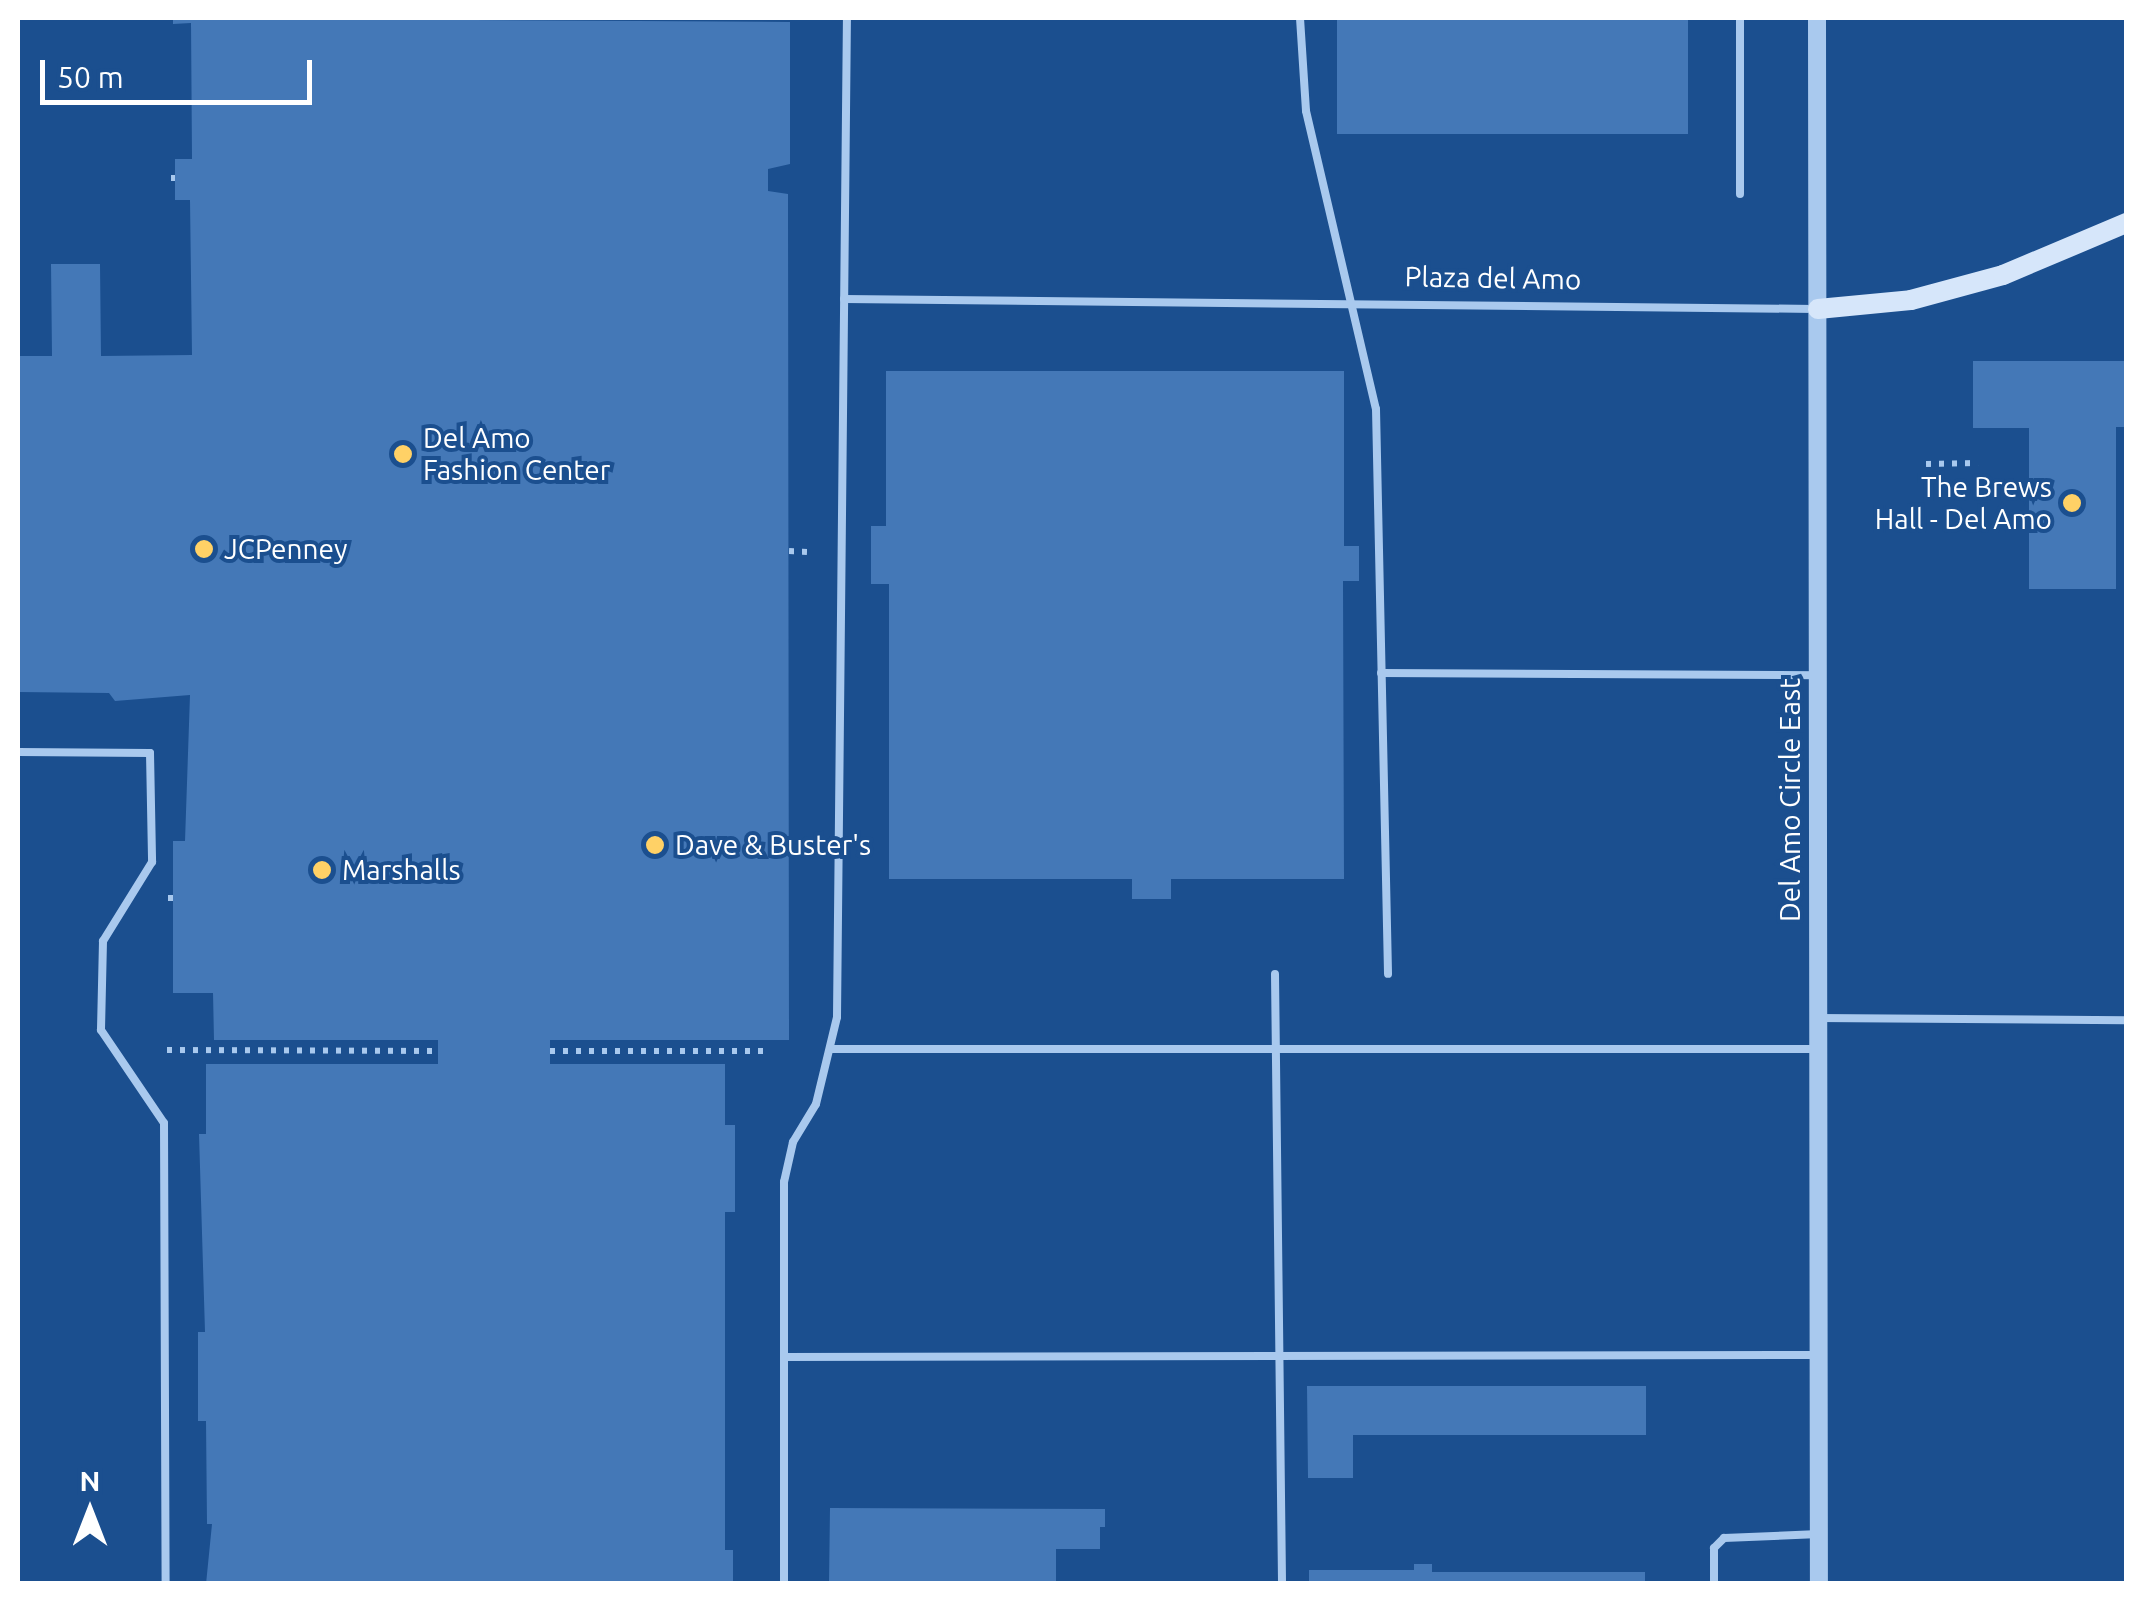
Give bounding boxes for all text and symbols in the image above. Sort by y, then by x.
scale bar [45,40,318,102]
text: 50 m [57,60,124,94]
street label: Plaza del Amo [1404,260,1582,296]
place label: Del Amo Fashion Center [423,421,610,487]
marker: Del Amo Fashion Center [392,443,414,465]
place label: The Brews Hall - Del Amo [1875,470,2052,536]
marker: The Brews Hall - Del Amo [2061,492,2083,514]
place label: JCPenney [224,532,348,566]
marker: JCPenney [193,538,215,560]
street label: Del Amo Circle East [1773,678,1807,922]
place label: Dave & Buster's [675,828,871,862]
marker: Dave & Buster's [644,834,666,856]
place label: Marshalls [342,853,461,887]
marker: Marshalls [311,859,333,881]
north arrow [40,1461,140,1561]
text: N [80,1465,100,1496]

